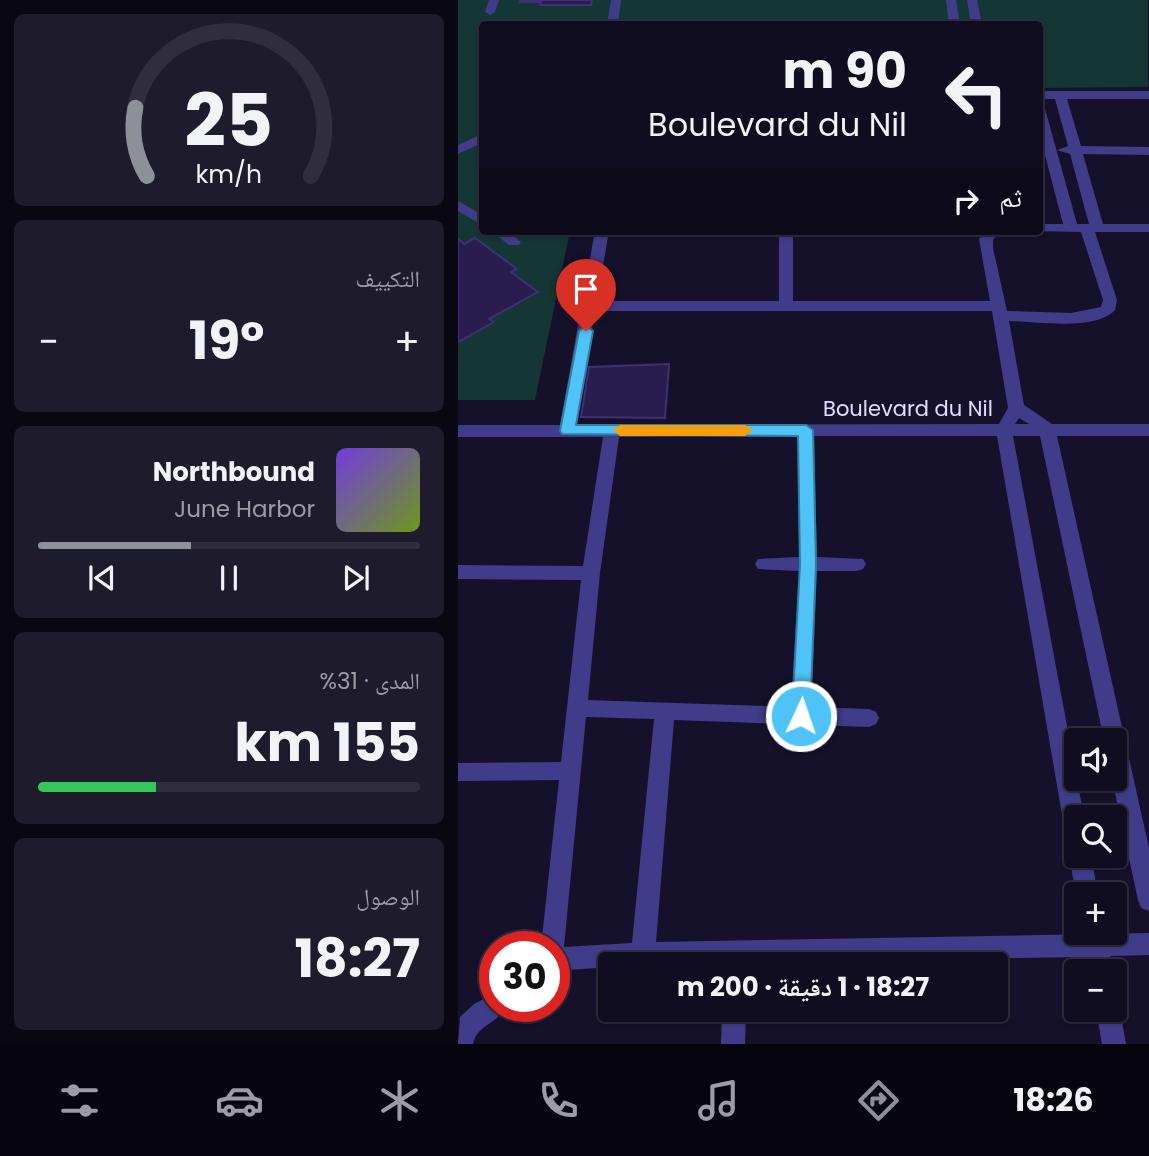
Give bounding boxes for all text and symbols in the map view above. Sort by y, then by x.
text: 90 m [783,37,907,105]
icon: left [931,49,1022,140]
text: 25 [185,70,273,171]
text: Boulevard du Nil [648,102,907,147]
text: km/h [196,157,262,192]
text: ثم [999,180,1022,216]
icon: right [947,182,985,220]
pin [556,259,616,331]
text: التكييف [355,263,420,295]
icon: arrive [567,270,605,308]
text: 19° [189,304,264,377]
text: − [38,315,59,368]
text: + [394,315,420,368]
street label: Boulevard du Nil [823,394,993,423]
text: Northbound [153,454,315,490]
text: June Harbor [174,493,315,525]
icon: previous [83,559,121,597]
icon: pause [210,559,248,597]
icon: next [337,559,375,597]
text: المدى · 31% [319,665,420,697]
position arrow [764,679,838,753]
text: 155 km [235,706,420,779]
map controls [1064,728,1127,1022]
button: sound [1064,728,1127,791]
button: search [1064,805,1127,868]
text: الوصول [356,881,420,913]
button: + [1064,882,1127,945]
text: 18:27 [294,922,420,995]
speed limit sign: 30 [479,931,570,1022]
button: − [1064,959,1127,1022]
text: 18:27 · 1 دقيقة · 200 m [677,969,929,1005]
icon: filters [55,1076,104,1125]
icon: car [215,1076,264,1125]
icon: climate [375,1076,424,1125]
icon: phone [534,1076,583,1125]
icon: music [694,1076,743,1125]
icon: directions [854,1076,903,1125]
text: 18:26 [1013,1077,1094,1122]

